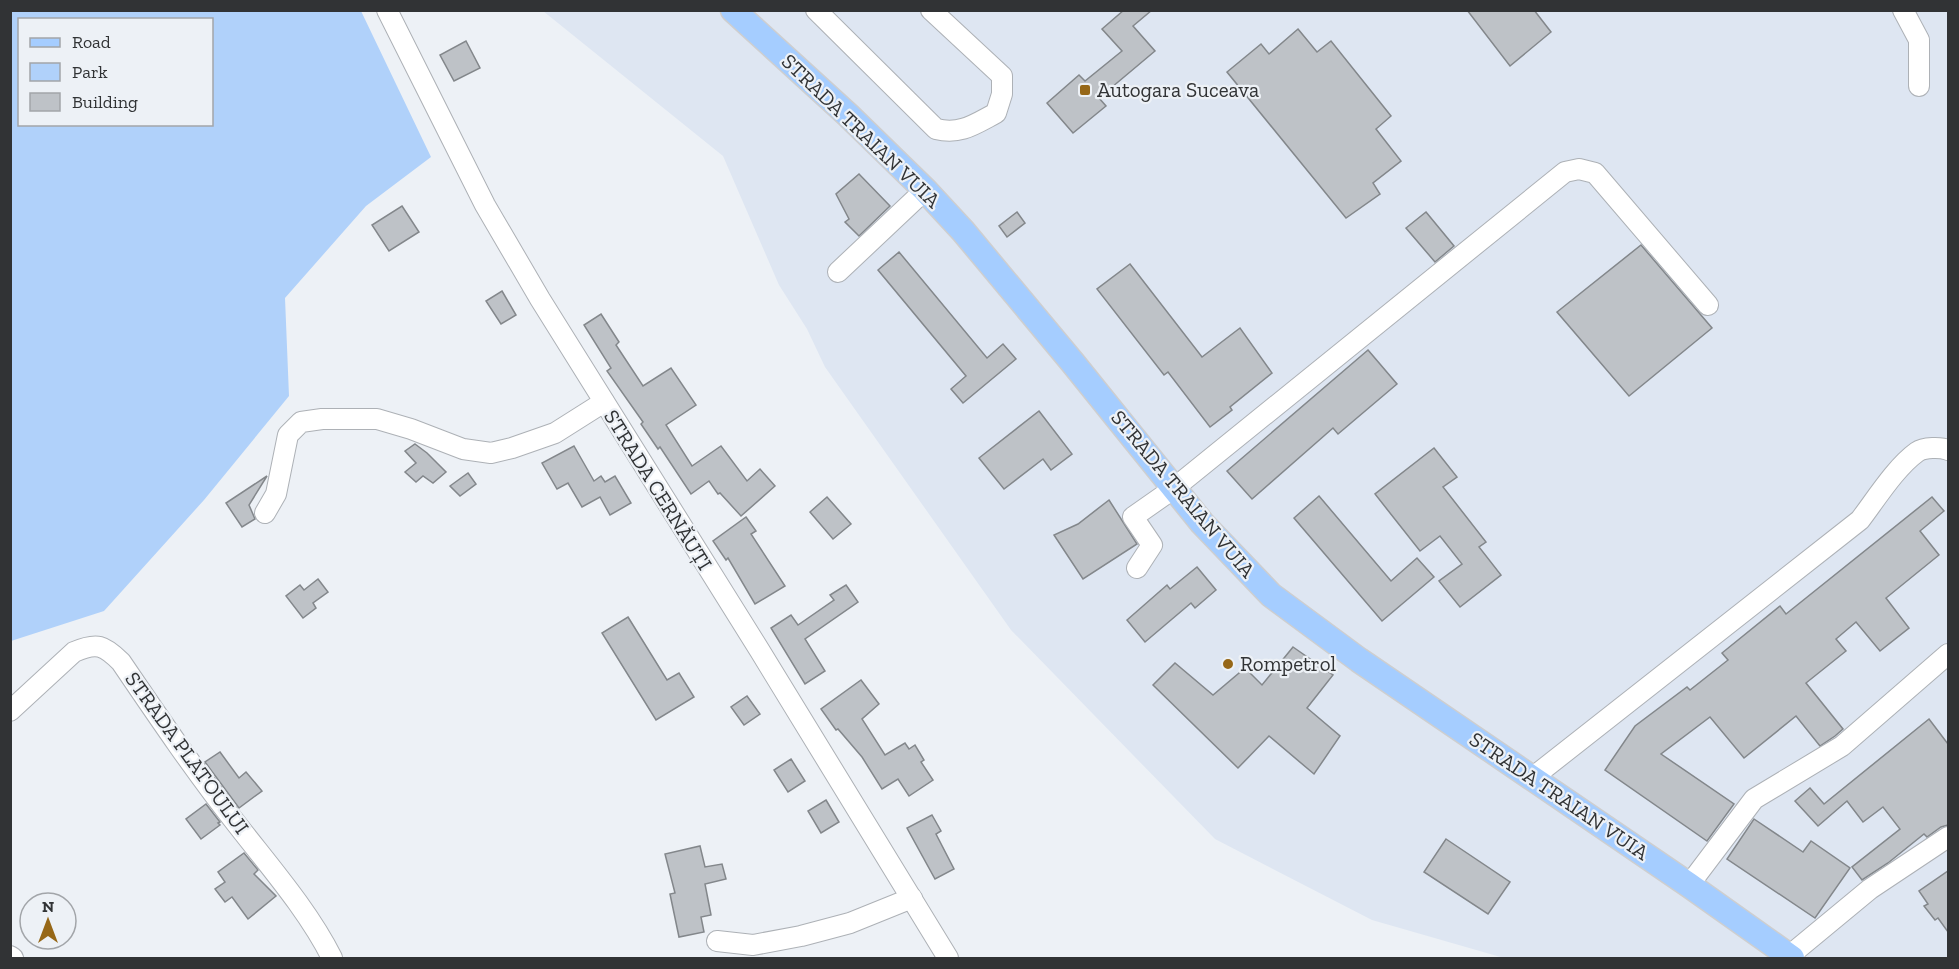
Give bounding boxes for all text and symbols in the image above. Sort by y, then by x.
legend [18,18,213,126]
text: Road [72,31,111,53]
street label: STRADA TRAIAN VUIA [777,48,946,213]
text: Park [72,61,108,83]
place label: Autogara Suceava [1097,77,1259,102]
marker: Autogara Suceava [1078,83,1092,97]
text: Building [72,91,138,113]
street label: STRADA CERNĂUȚI [599,405,718,574]
street label: STRADA TRAIAN VUIA [1106,405,1261,583]
place label: Rompetrol [1240,651,1336,676]
marker: Rompetrol [1221,657,1235,671]
street label: STRADA PLATOULUI [120,667,255,839]
street label: STRADA TRAIAN VUIA [1465,726,1654,865]
north arrow [18,891,78,951]
text: N [42,897,54,916]

